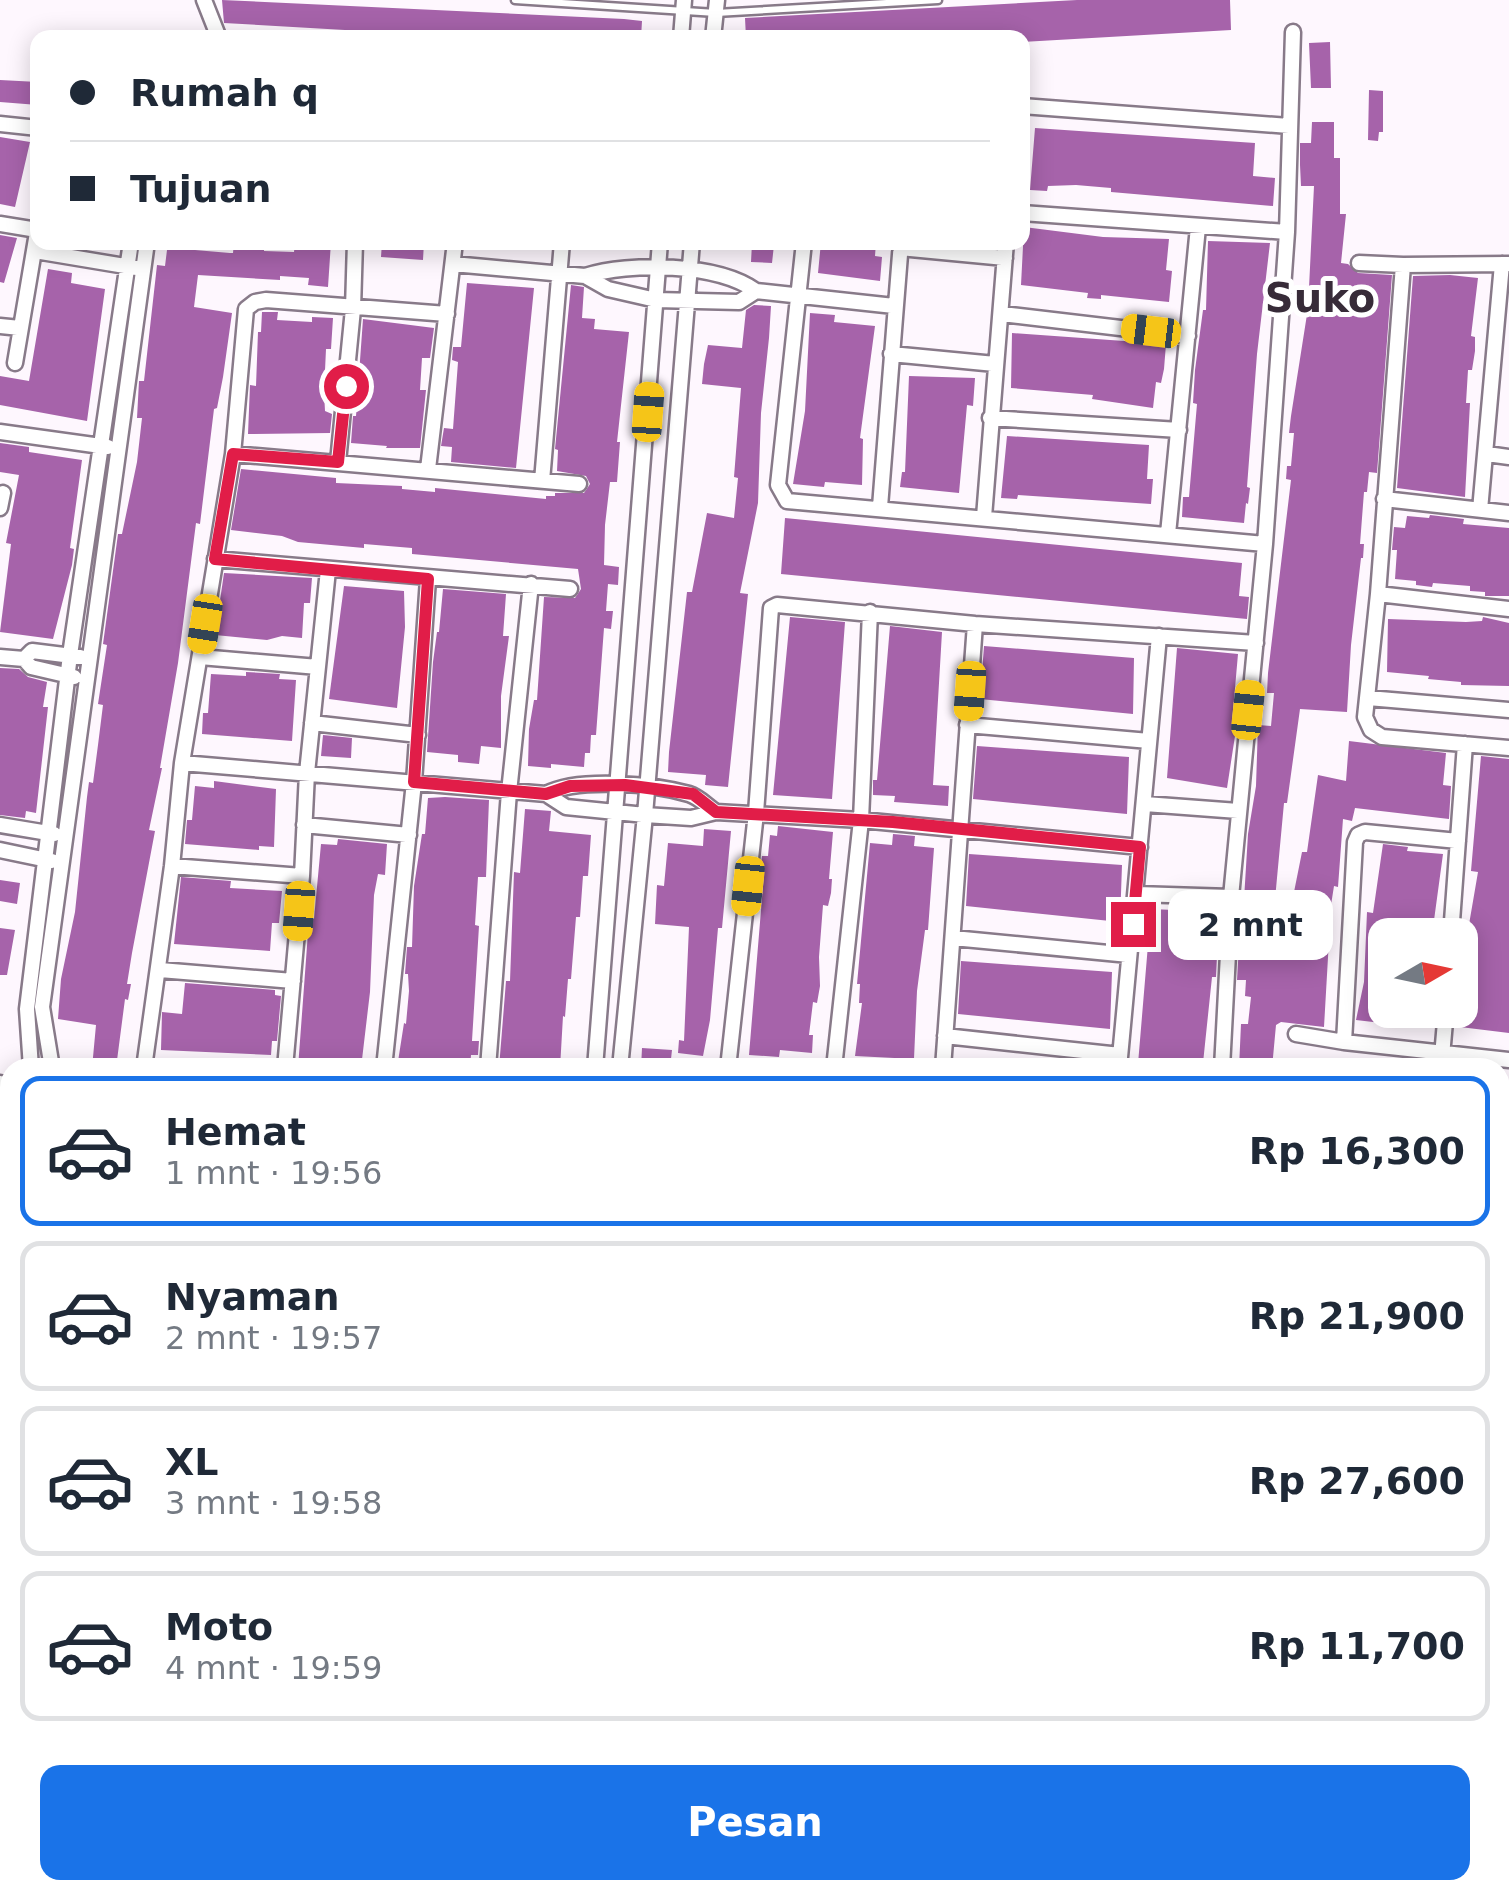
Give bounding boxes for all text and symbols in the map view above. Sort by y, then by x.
text: Rumah q [130,71,319,115]
text: Tujuan [130,167,272,211]
district label: Suko [1265,275,1375,321]
car [1119,312,1183,350]
route start [324,364,369,409]
car [631,381,665,443]
car [185,592,225,656]
car [953,660,987,722]
car [1230,679,1266,741]
car [730,855,766,917]
car [282,880,316,942]
callout: 2 mnt [1168,889,1333,959]
route end [1111,902,1156,947]
text: 2 mnt [1198,906,1303,944]
north arrow [1368,918,1478,1028]
map controls [1368,918,1478,1028]
icon: car [45,1106,135,1196]
text: Hemat [165,1110,306,1154]
text: Rp 16,300 [1249,1129,1465,1173]
text: 1 mnt · 19:56 [165,1154,382,1192]
icon: car [45,1271,135,1361]
text: Nyaman [165,1275,340,1319]
text: Rp 21,900 [1249,1294,1465,1338]
text: 2 mnt · 19:57 [165,1319,382,1357]
icon: car [45,1436,135,1526]
text: XL [165,1440,219,1484]
text: Rp 27,600 [1249,1459,1465,1503]
text: 3 mnt · 19:58 [165,1484,382,1522]
icon: car [45,1601,135,1691]
text: Moto [165,1605,273,1649]
text: Rp 11,700 [1249,1624,1465,1668]
text: 4 mnt · 19:59 [165,1649,382,1687]
button: Pesan [40,1765,1470,1880]

